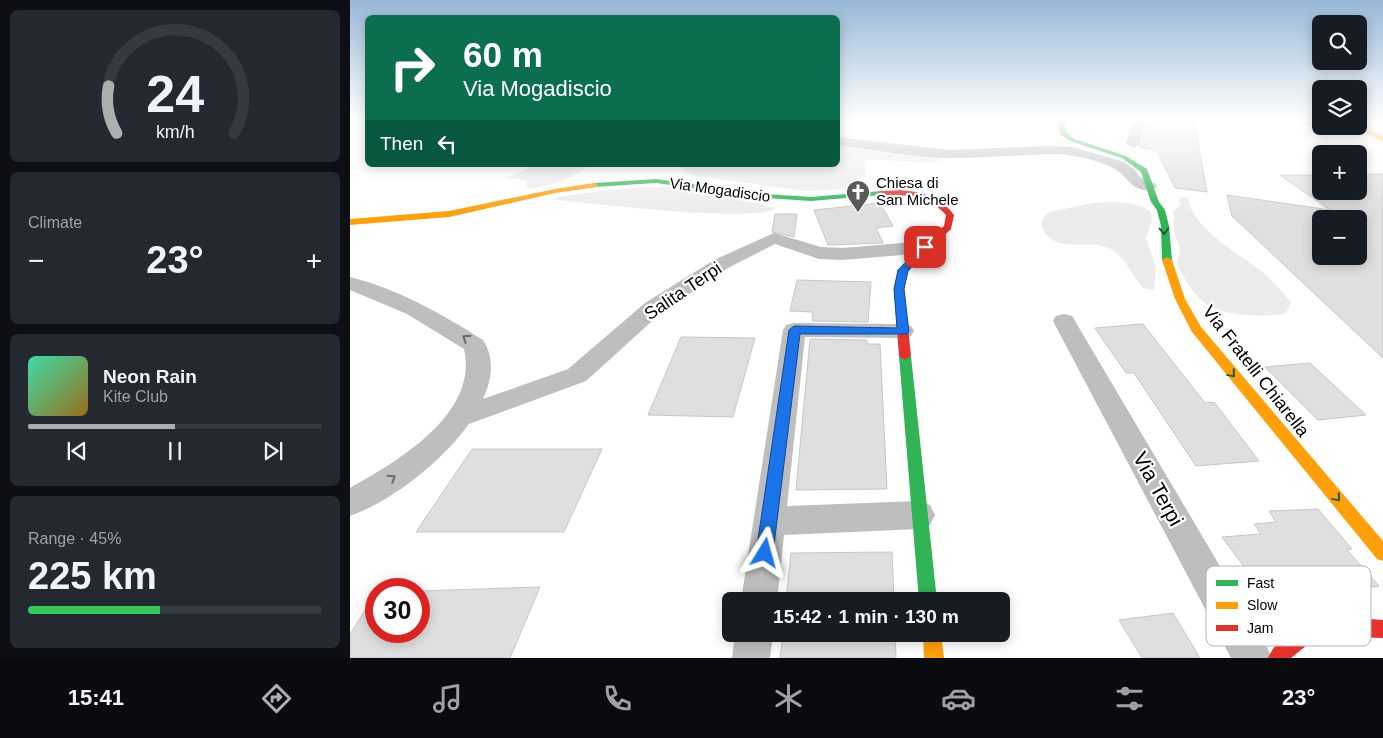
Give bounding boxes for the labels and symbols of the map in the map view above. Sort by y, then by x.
street label: Via Mogadiscio [669,174,771,205]
place label: Chiesa di San Michele [876,174,959,208]
church icon: Chiesa di San Michele [845,179,871,213]
pin [904,226,946,268]
one-way arrow [1159,227,1170,235]
street label: Salita Terpi [641,258,725,324]
street label: Via Fratelli Chiarella [1199,302,1314,441]
one-way arrow [462,335,471,345]
one-way arrow [1226,369,1235,378]
street label: Via Terpi [1129,448,1188,530]
one-way arrow [387,475,396,485]
one-way arrow [1331,493,1340,502]
position arrow [738,526,790,578]
legend [1206,566,1371,646]
text: Fast [1247,575,1274,591]
speed limit sign: 30 [365,578,430,643]
text: Slow [1247,597,1278,613]
text: Jam [1247,620,1273,636]

